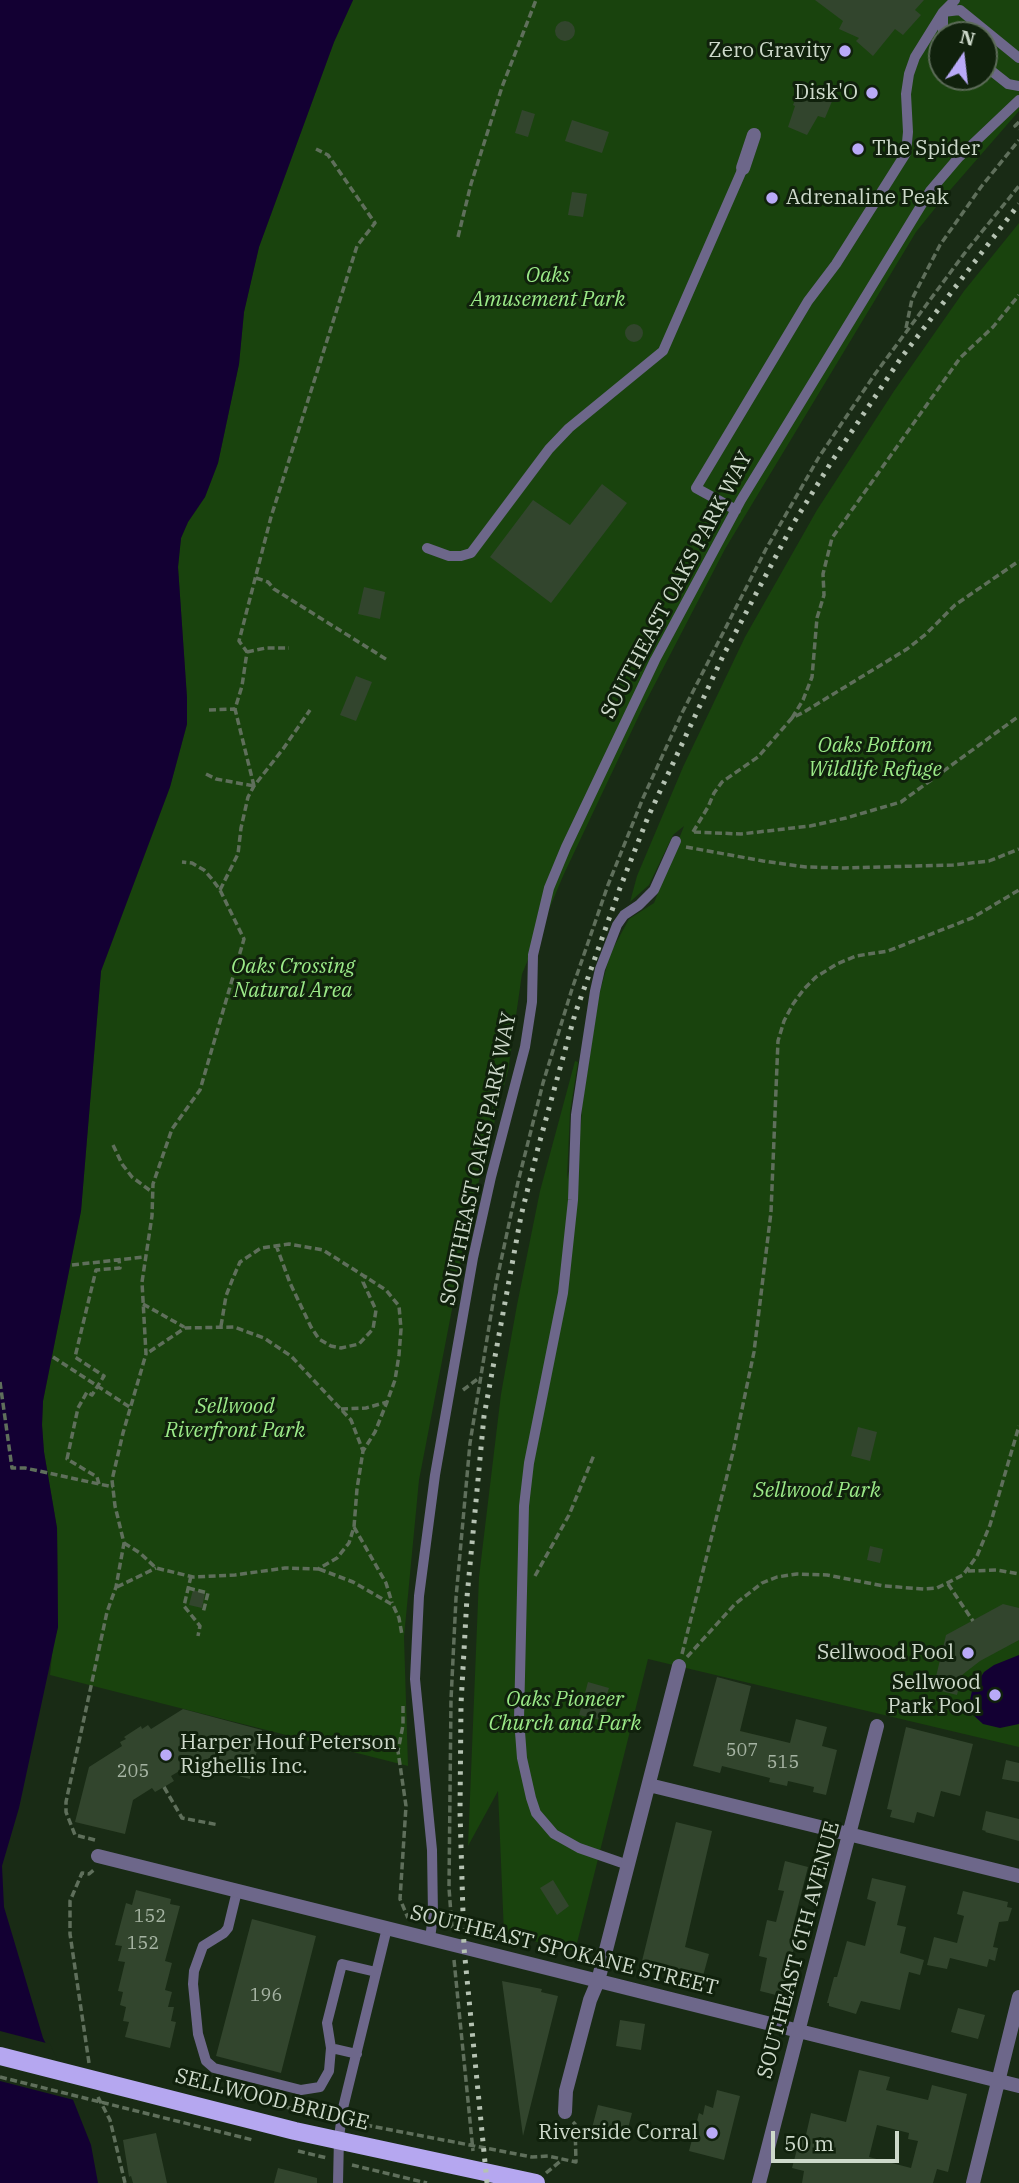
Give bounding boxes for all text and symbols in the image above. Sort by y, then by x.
north arrow [928,21,998,91]
text: N [957,24,978,51]
place label: Zero Gravity [708,38,831,64]
marker: Zero Gravity [837,43,853,59]
place label: Disk'O [794,80,858,106]
marker: Disk'O [864,85,880,101]
place label: The Spider [872,136,980,162]
marker: The Spider [850,141,866,157]
place label: Adrenaline Peak [786,185,949,211]
marker: Adrenaline Peak [764,190,780,206]
park label: Oaks Amusement Park [471,263,625,313]
street label: SOUTHEAST OAKS PARK WAY [596,447,758,723]
park label: Oaks Bottom Wildlife Refuge [808,733,942,783]
park label: Oaks Crossing Natural Area [231,954,355,1004]
street label: SOUTHEAST OAKS PARK WAY [436,1010,522,1308]
park label: Sellwood Riverfront Park [165,1394,305,1444]
park label: Sellwood Park [753,1478,881,1504]
place label: Sellwood Pool [817,1640,954,1666]
marker: Sellwood Pool [960,1645,976,1661]
place label: Sellwood Park Pool [887,1670,981,1720]
park label: Oaks Pioneer Church and Park [489,1687,641,1737]
marker: Sellwood Park Pool [987,1687,1003,1703]
place label: Harper Houf Peterson Righellis Inc. [180,1730,397,1780]
house number: 507 [726,1740,758,1762]
marker: Harper Houf Peterson Righellis Inc. [158,1747,174,1763]
house number: 515 [767,1752,799,1774]
house number: 205 [117,1761,149,1783]
street label: SOUTHEAST 6TH AVENUE [753,1819,845,2081]
street label: SOUTHEAST SPOKANE STREET [407,1900,721,2002]
house number: 152 [134,1906,166,1928]
house number: 152 [127,1933,159,1955]
house number: 196 [250,1985,282,2007]
street label: SELLWOOD BRIDGE [172,2064,372,2136]
scale bar [774,2116,902,2160]
place label: Riverside Corral [538,2120,698,2146]
marker: Riverside Corral [704,2125,720,2141]
text: 50 m [784,2129,834,2157]

